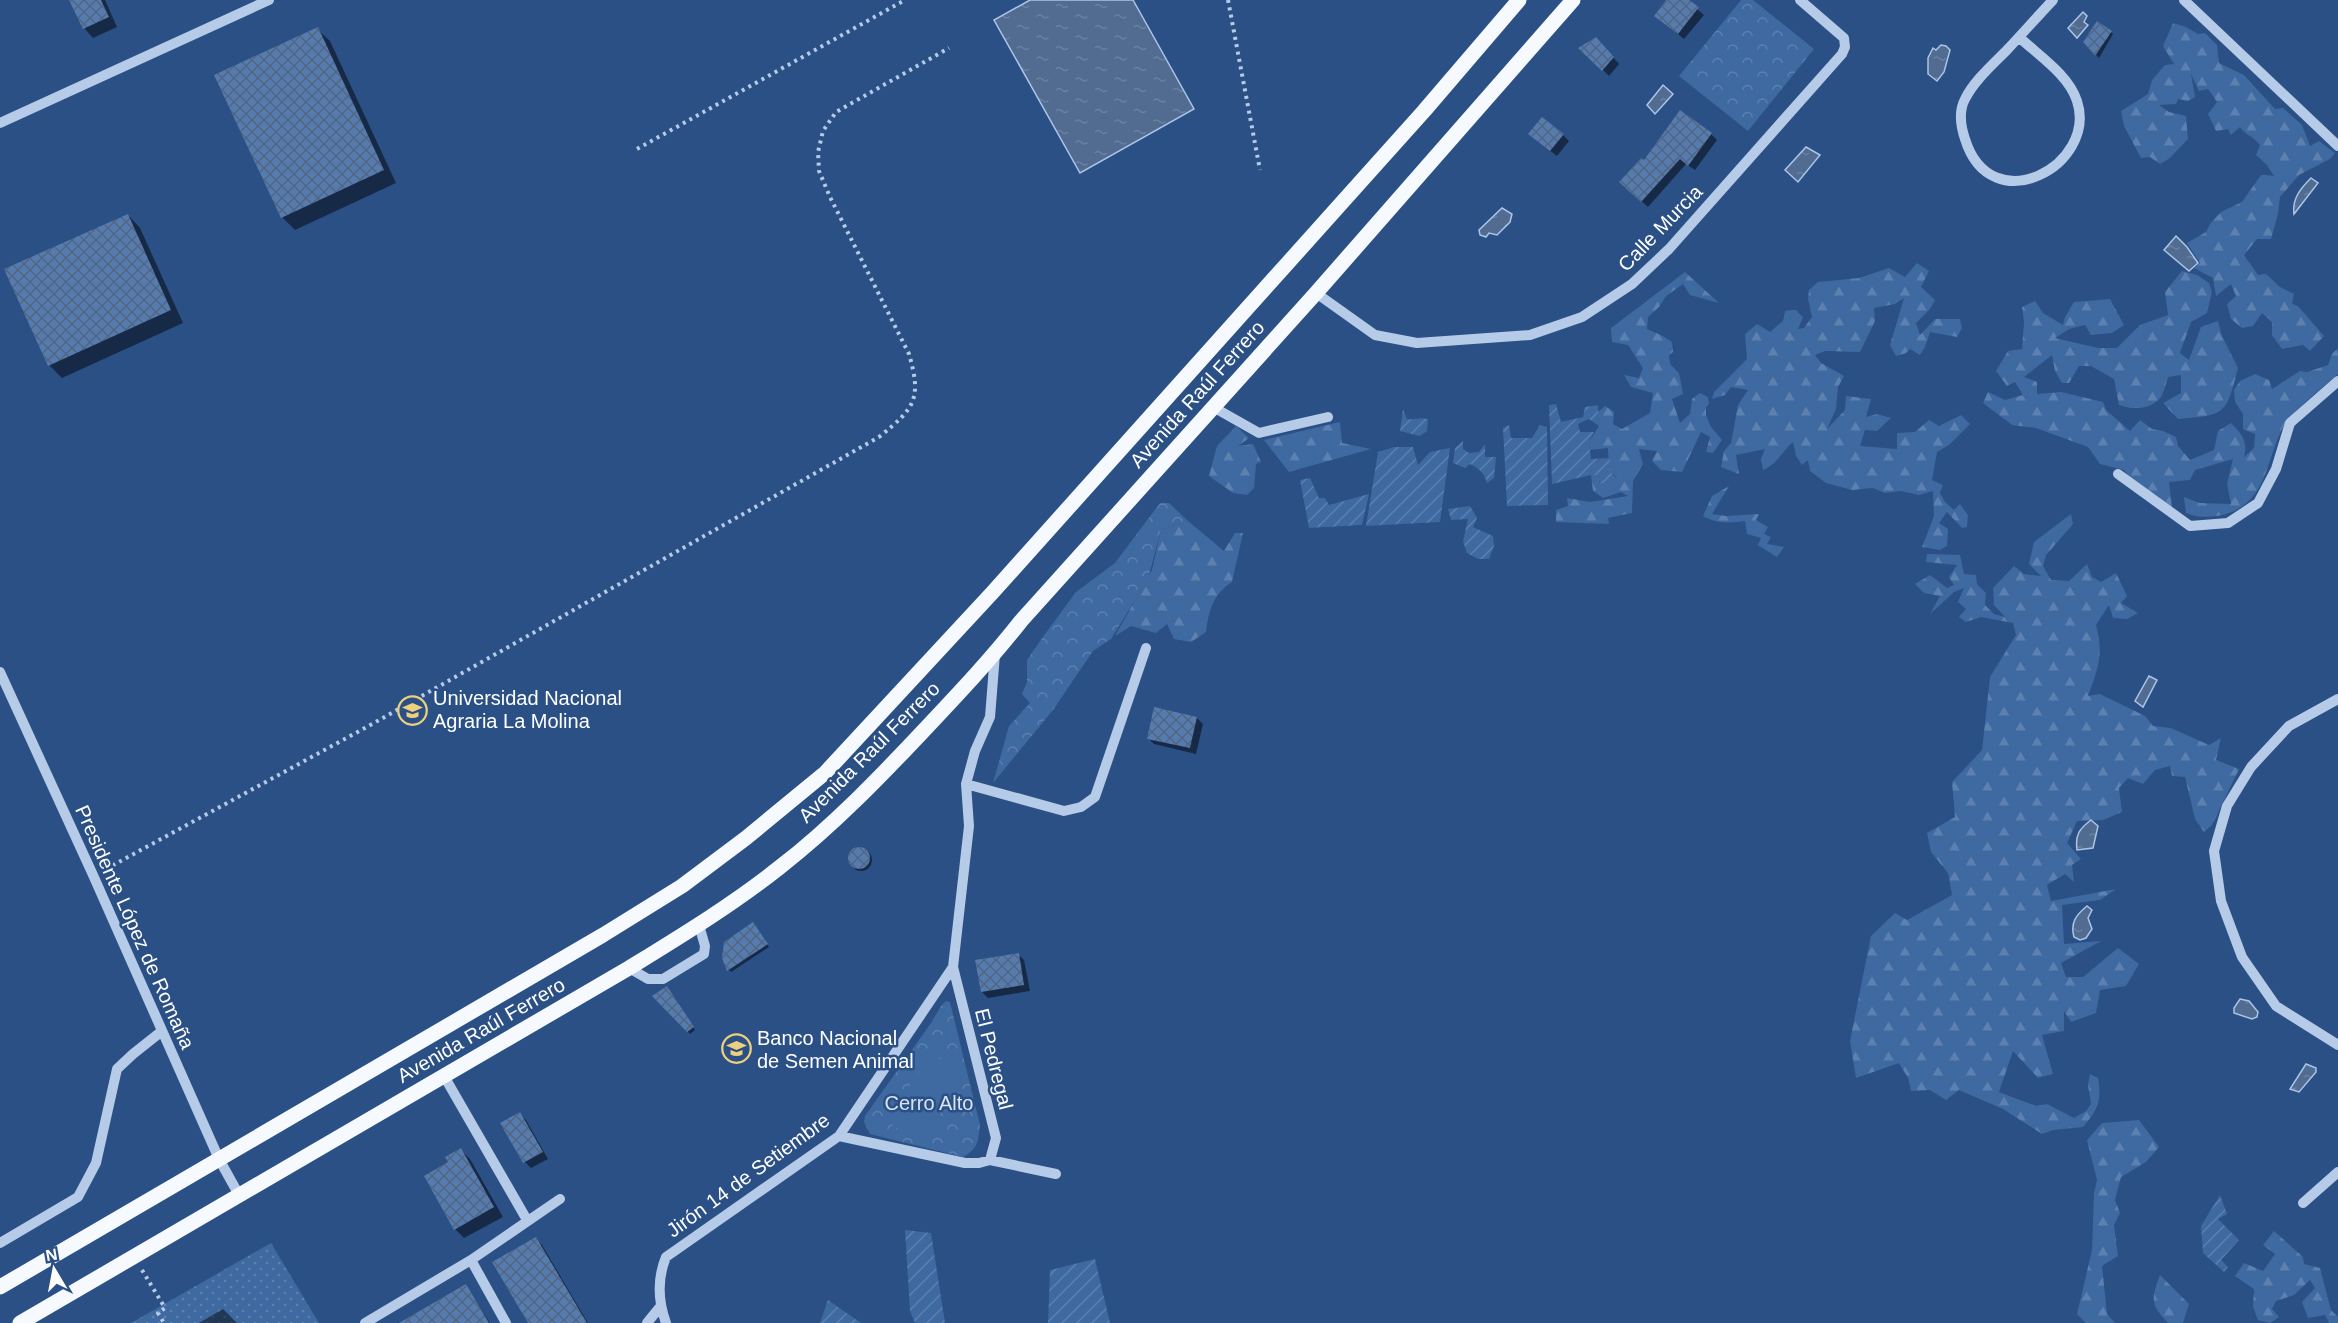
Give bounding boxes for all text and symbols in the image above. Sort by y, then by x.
street label: Calle Murcia [1613,180,1707,276]
street label: Avenida Raúl Ferrero [1125,316,1269,472]
street label: Avenida Raúl Ferrero [794,677,944,827]
place label: Universidad Nacional Agraria La Molina [433,687,622,732]
school or university icon: Universidad Nacional Agraria La Molina [396,694,428,726]
street label: Presidente López de Romaña [71,802,199,1053]
street label: Avenida Raúl Ferrero [393,973,569,1087]
street label: El Pedregal [971,1006,1017,1112]
place label: Banco Nacional de Semen Animal [757,1027,914,1072]
school or university icon: Banco Nacional de Semen Animal [720,1033,752,1065]
park label: Cerro Alto [885,1092,973,1114]
street label: Jirón 14 de Setiembre [662,1109,834,1241]
north arrow [24,1239,84,1299]
text: N [44,1245,59,1264]

